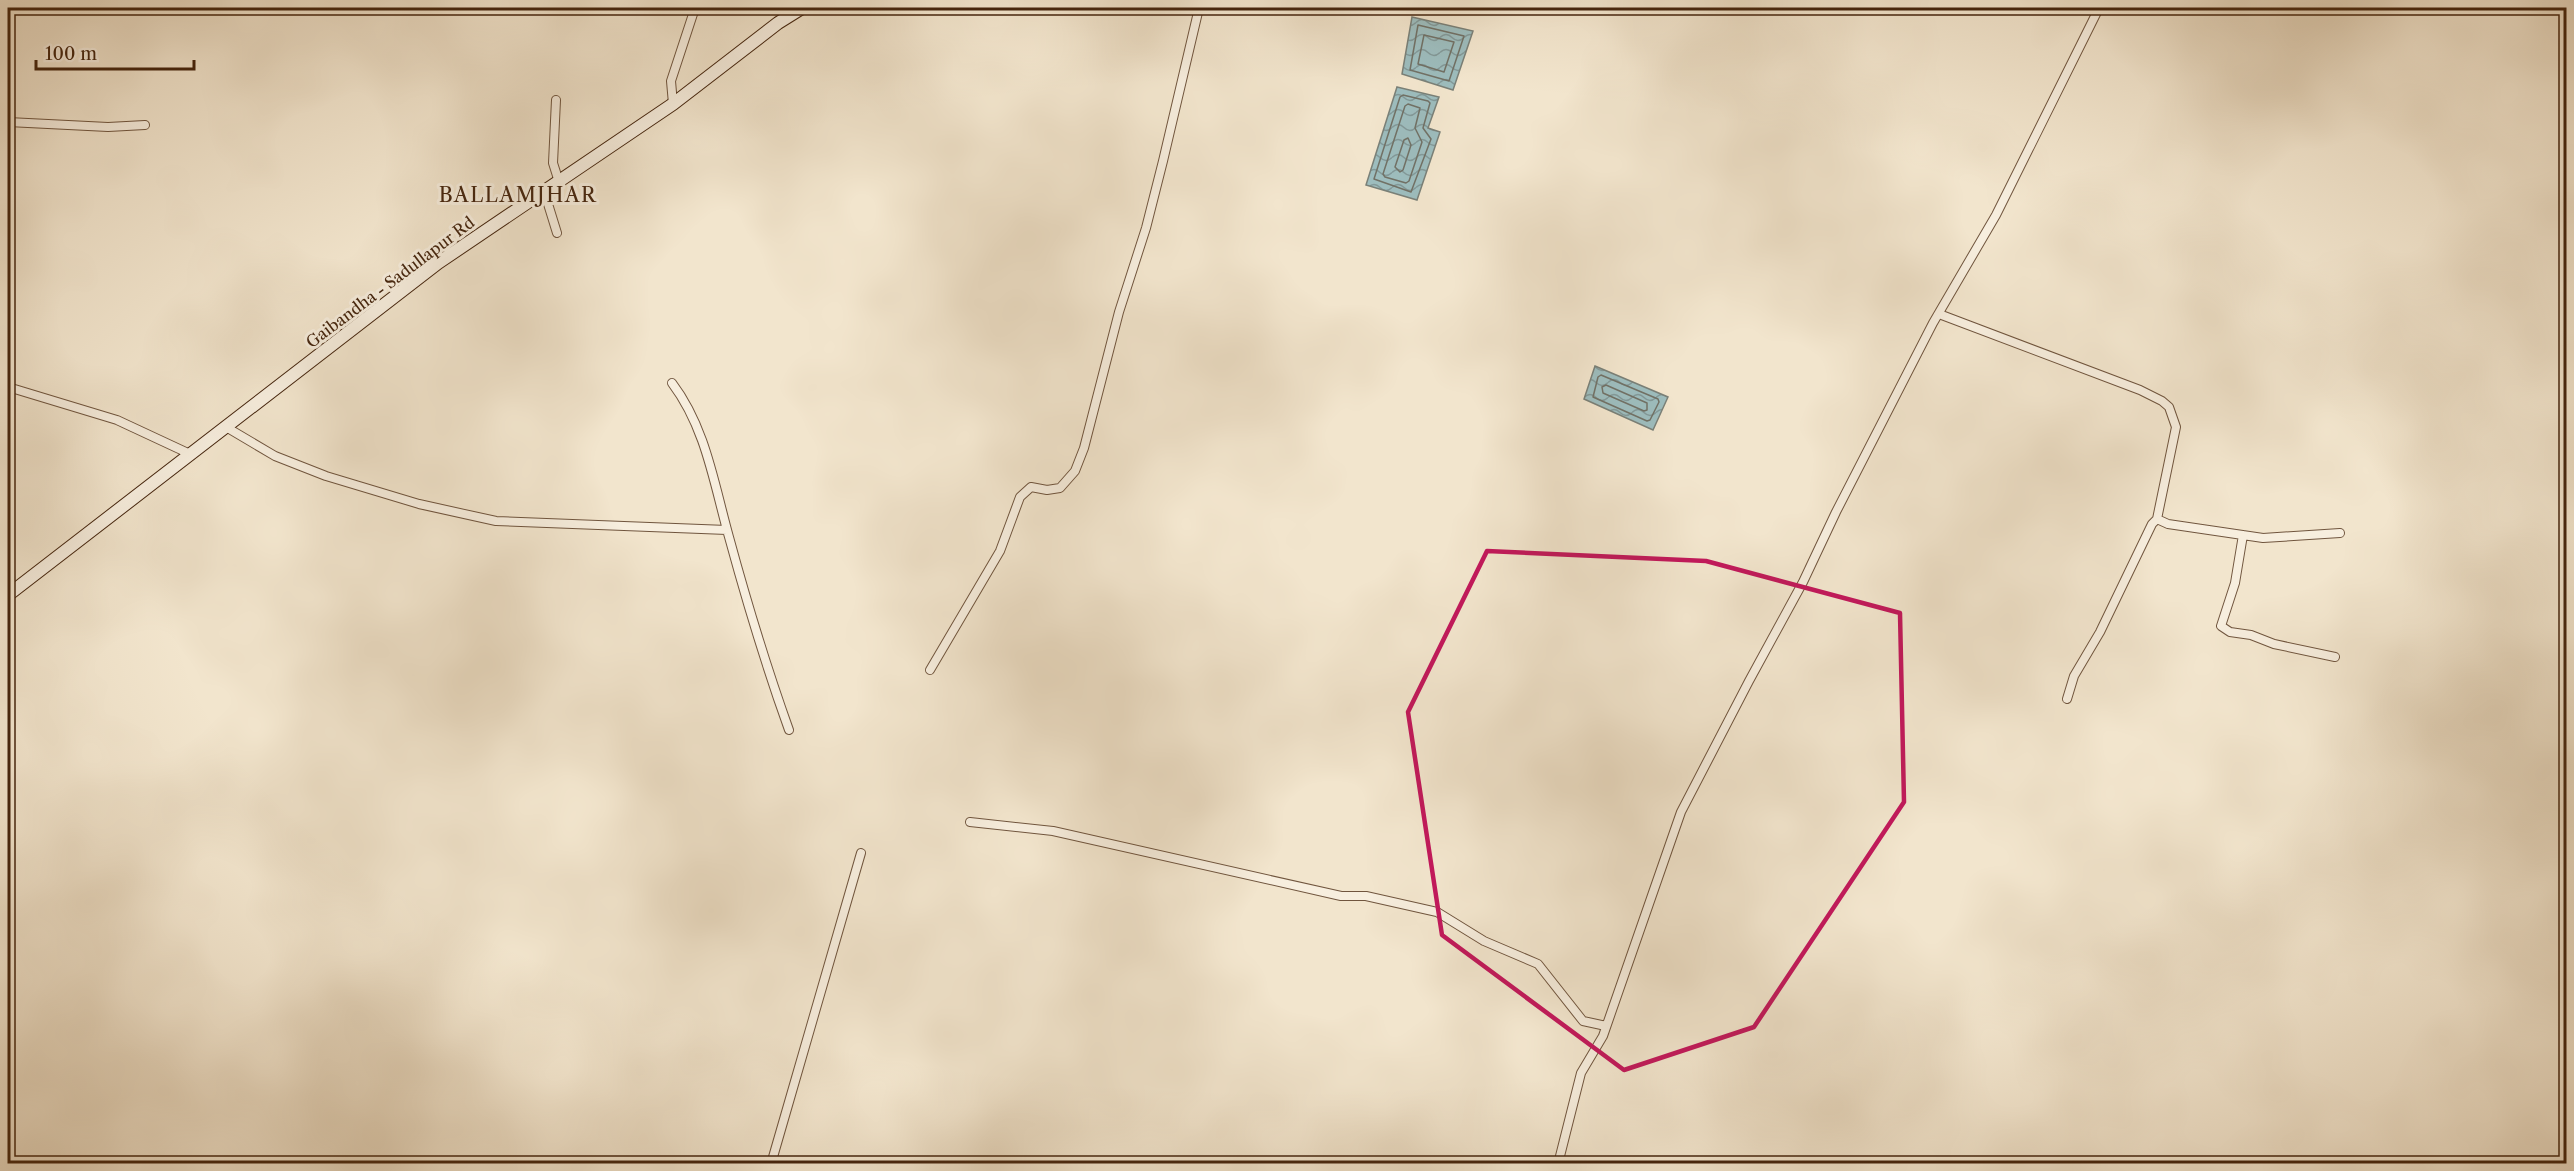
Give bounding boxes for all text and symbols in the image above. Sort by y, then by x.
scale bar [36,33,194,71]
text: 100 m [45,43,97,65]
district label: BALLAMJHAR [439,183,597,207]
street label: Gaibandha - Sadullapur Rd [302,212,478,352]

